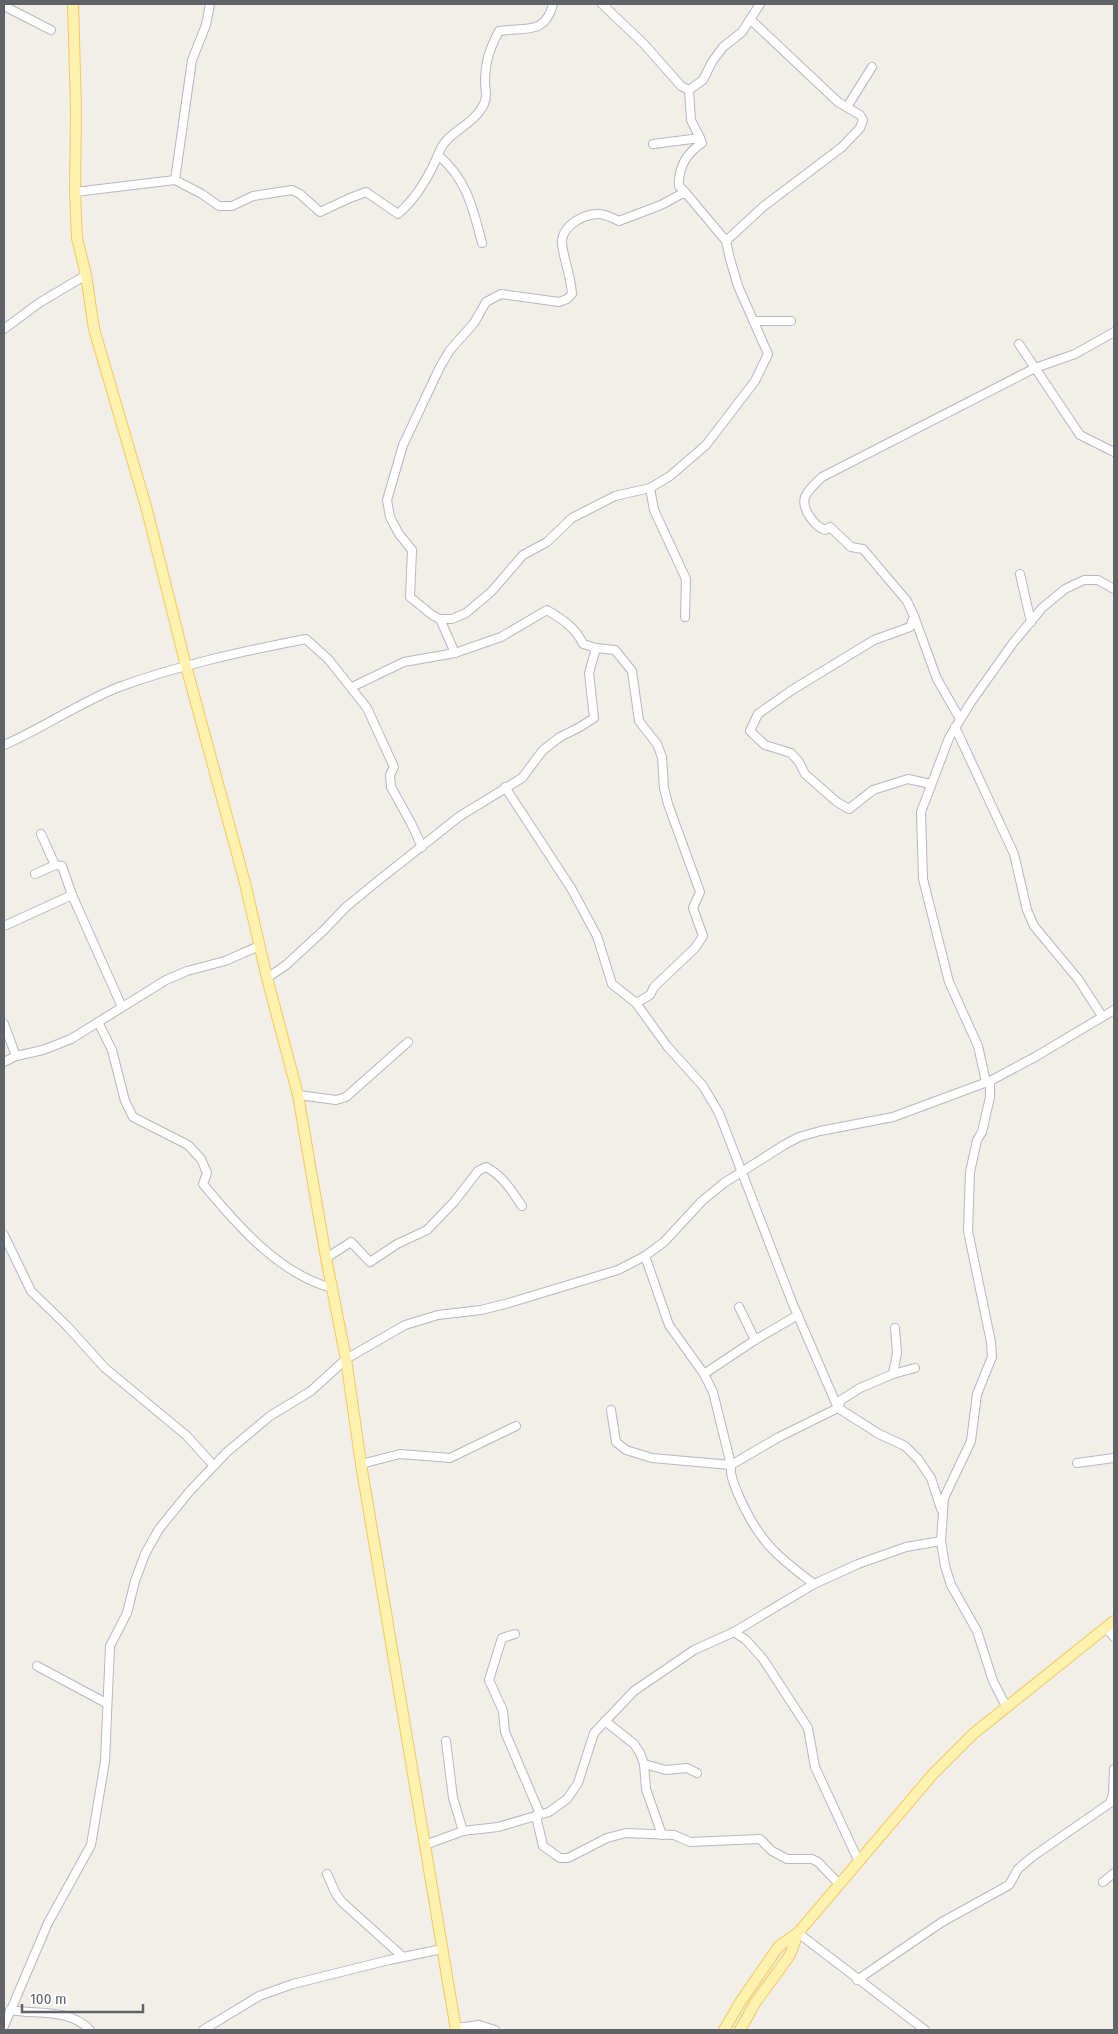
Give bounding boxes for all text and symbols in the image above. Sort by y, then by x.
scale bar [22,1982,144,2014]
text: 100 m [30,1990,67,2008]

